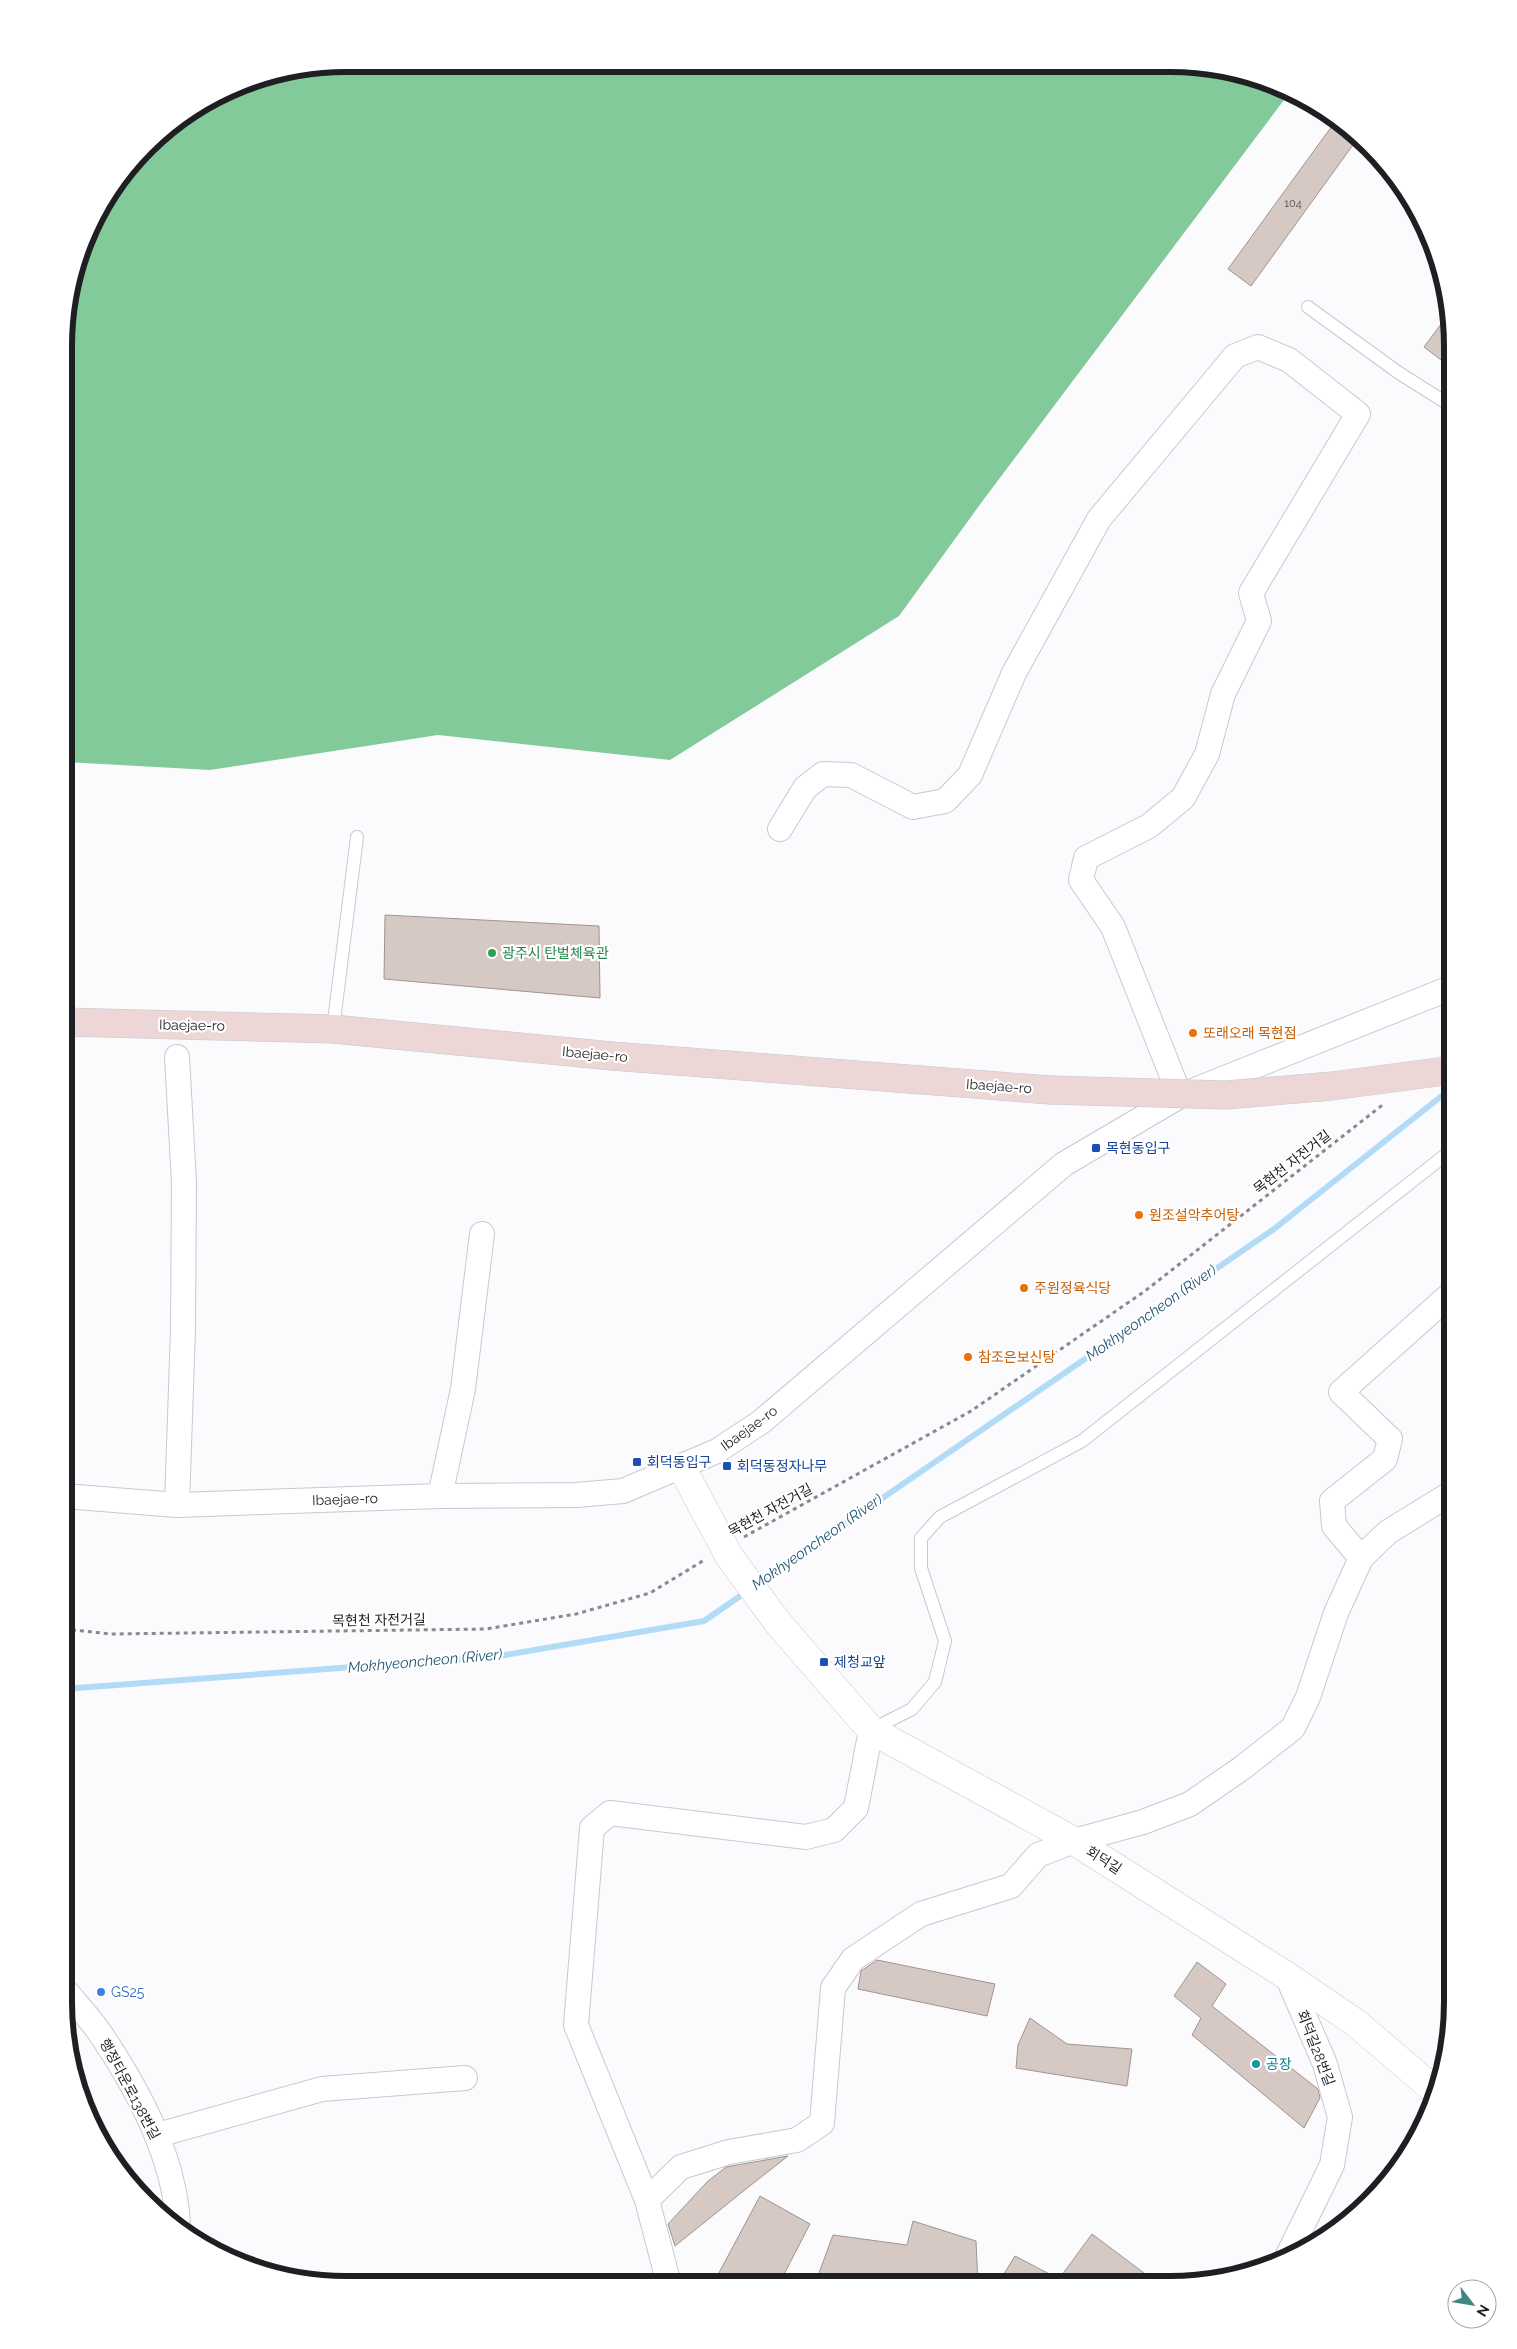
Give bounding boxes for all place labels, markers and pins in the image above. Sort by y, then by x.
place label: 광주시 탄벌체육관 [502,945,609,961]
marker: 광주시 탄벌체육관 [486,947,498,959]
place label: 또래오래 목현점 [1203,1025,1297,1041]
marker: 또래오래 목현점 [1187,1027,1199,1039]
place label: 목현동입구 [1106,1140,1171,1156]
marker: 목현동입구 [1090,1142,1102,1154]
place label: 원조설악추어탕 [1149,1207,1239,1223]
marker: 원조설악추어탕 [1133,1209,1145,1221]
place label: 주원정육식당 [1034,1280,1111,1296]
marker: 주원정육식당 [1018,1282,1030,1294]
place label: 참조은보신탕 [978,1349,1055,1365]
marker: 참조은보신탕 [962,1351,974,1363]
place label: 회덕동입구 [647,1454,712,1470]
marker: 회덕동입구 [631,1456,643,1468]
place label: 회덕동정자나무 [737,1458,827,1474]
marker: 회덕동정자나무 [721,1460,733,1472]
place label: 제청교앞 [834,1654,886,1670]
marker: 제청교앞 [818,1656,830,1668]
place label: GS25 [111,1984,145,2000]
marker: GS25 [95,1986,107,1998]
place label: 공장 [1266,2056,1292,2072]
marker: 공장 [1250,2058,1262,2070]

